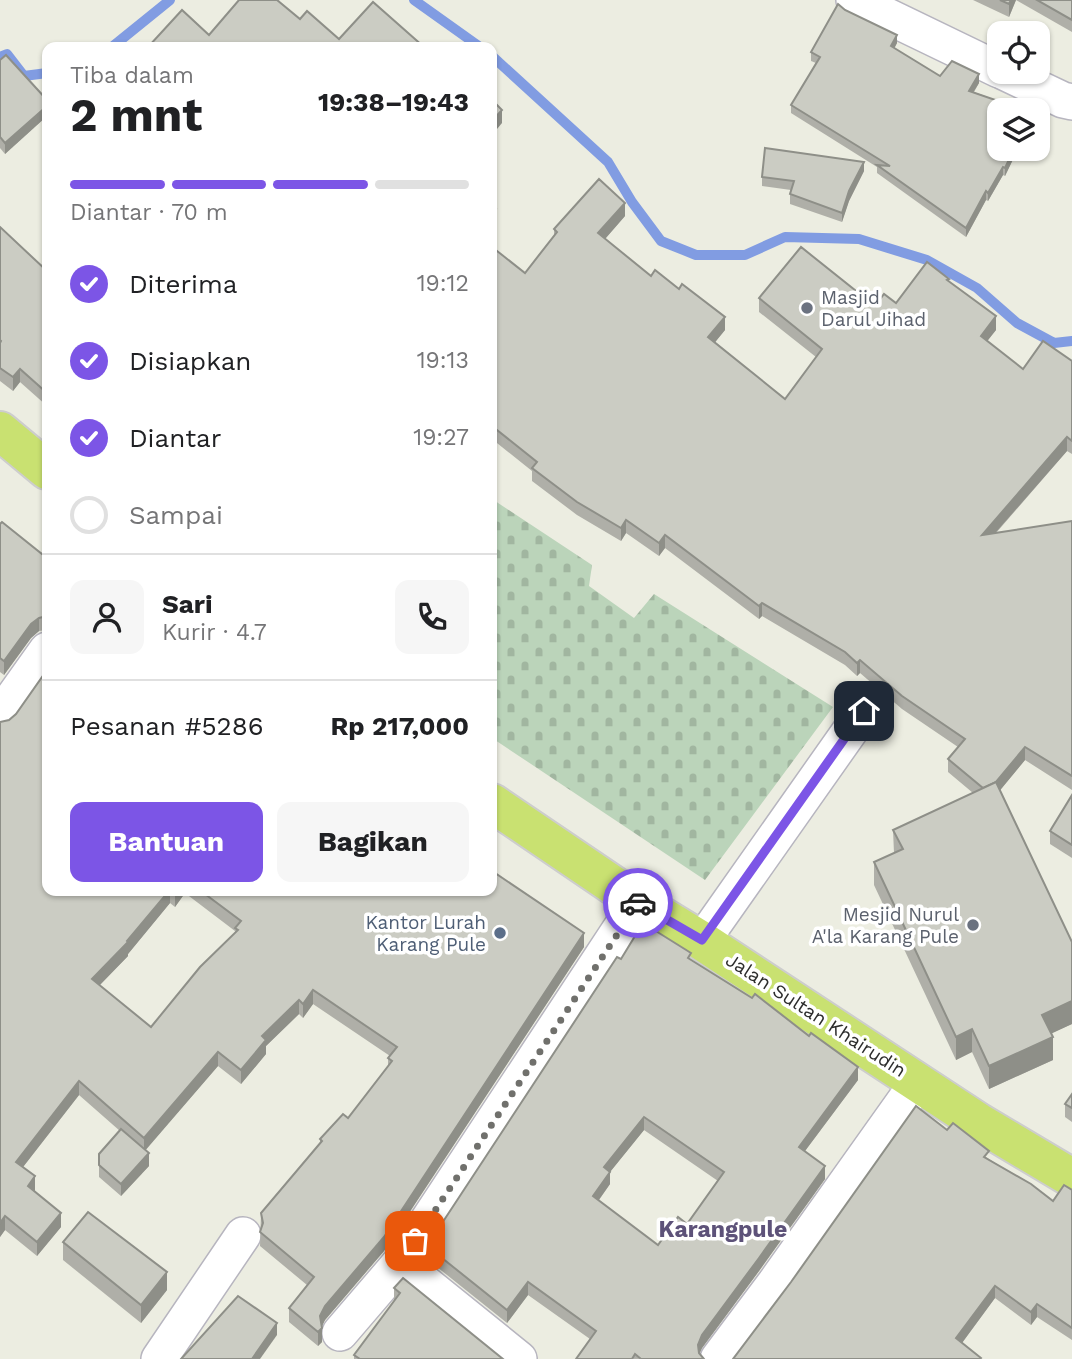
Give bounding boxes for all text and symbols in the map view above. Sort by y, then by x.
map controls [987,21,1050,161]
button: locate [987,21,1050,84]
text: Tiba dalam [70,62,194,89]
text: 19:38–19:43 [318,87,469,117]
text: 2 mnt [70,88,202,142]
button: layers [987,98,1050,161]
text: Diantar · 70 m [70,199,228,226]
icon: check [70,265,108,303]
text: Diterima [129,269,237,299]
text: 19:12 [417,270,469,297]
place label: Masjid Darul Jihad [821,286,926,331]
marker: Masjid Darul Jihad [799,300,815,316]
icon: check [70,342,108,380]
text: Disiapkan [129,346,251,376]
text: 19:13 [417,347,469,374]
icon: check [70,419,108,457]
text: Diantar [129,423,221,453]
text: 19:27 [413,424,469,451]
text: Sampai [129,500,223,530]
button: person [70,580,144,654]
button: phone [395,580,469,654]
text: Sari [162,589,212,619]
text: Kurir · 4.7 [162,619,267,646]
pin [834,681,894,741]
icon: home [845,692,883,730]
text: Pesanan #5286 [70,711,264,741]
text: Rp 217,000 [330,711,469,741]
button: Bantuan [70,802,263,882]
button: Bagikan [277,802,469,882]
courier [603,868,673,938]
icon: car [619,884,657,922]
place label: Mesjid Nurul A'la Karang Pule [812,903,959,948]
place label: Kantor Lurah Karang Pule [365,911,486,956]
marker: Mesjid Nurul A'la Karang Pule [965,917,981,933]
marker: Kantor Lurah Karang Pule [492,925,508,941]
street label: Jalan Sultan Khairudin [721,948,911,1082]
pin [385,1211,445,1271]
district label: Karangpule [659,1216,787,1243]
icon: bag [396,1222,434,1260]

